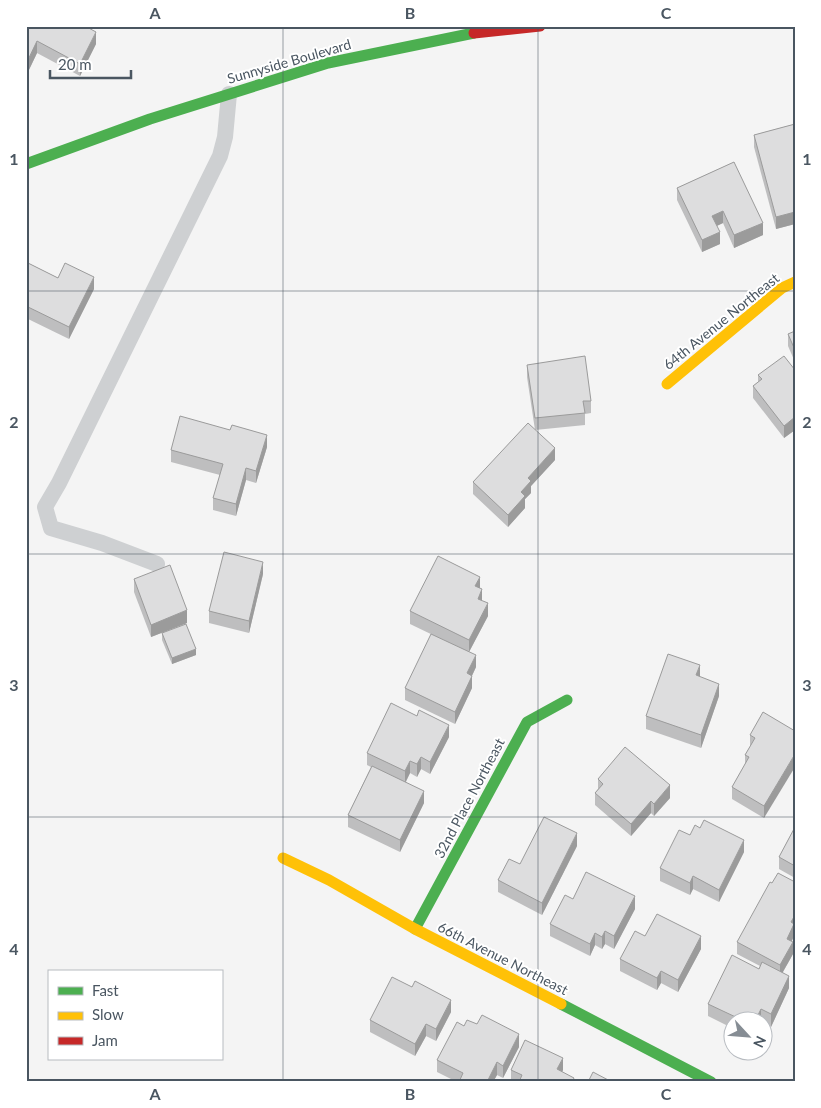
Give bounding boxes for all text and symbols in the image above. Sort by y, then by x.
text: A [148,3,161,22]
text: B [405,3,415,22]
text: C [661,3,672,22]
street label: Sunnyside Boulevard [225,35,353,87]
scale bar [50,48,131,80]
text: 20 m [58,55,92,73]
text: 1 [9,149,19,168]
text: 1 [802,149,812,168]
street label: 64th Avenue Northeast [660,269,782,373]
text: 2 [9,412,19,431]
text: 2 [802,412,812,431]
text: 3 [9,675,19,694]
text: 3 [802,675,812,694]
street label: 32nd Place Northeast [430,735,508,861]
street label: 66th Avenue Northeast [435,918,571,998]
text: 4 [9,939,19,958]
text: 4 [802,939,812,958]
legend [48,970,222,1060]
text: Fast [92,981,119,999]
text: Slow [92,1005,124,1023]
north arrow [724,1010,774,1060]
text: Jam [92,1031,118,1049]
text: N [750,1033,770,1050]
text: A [148,1084,161,1103]
text: B [405,1084,415,1103]
text: C [661,1084,672,1103]

